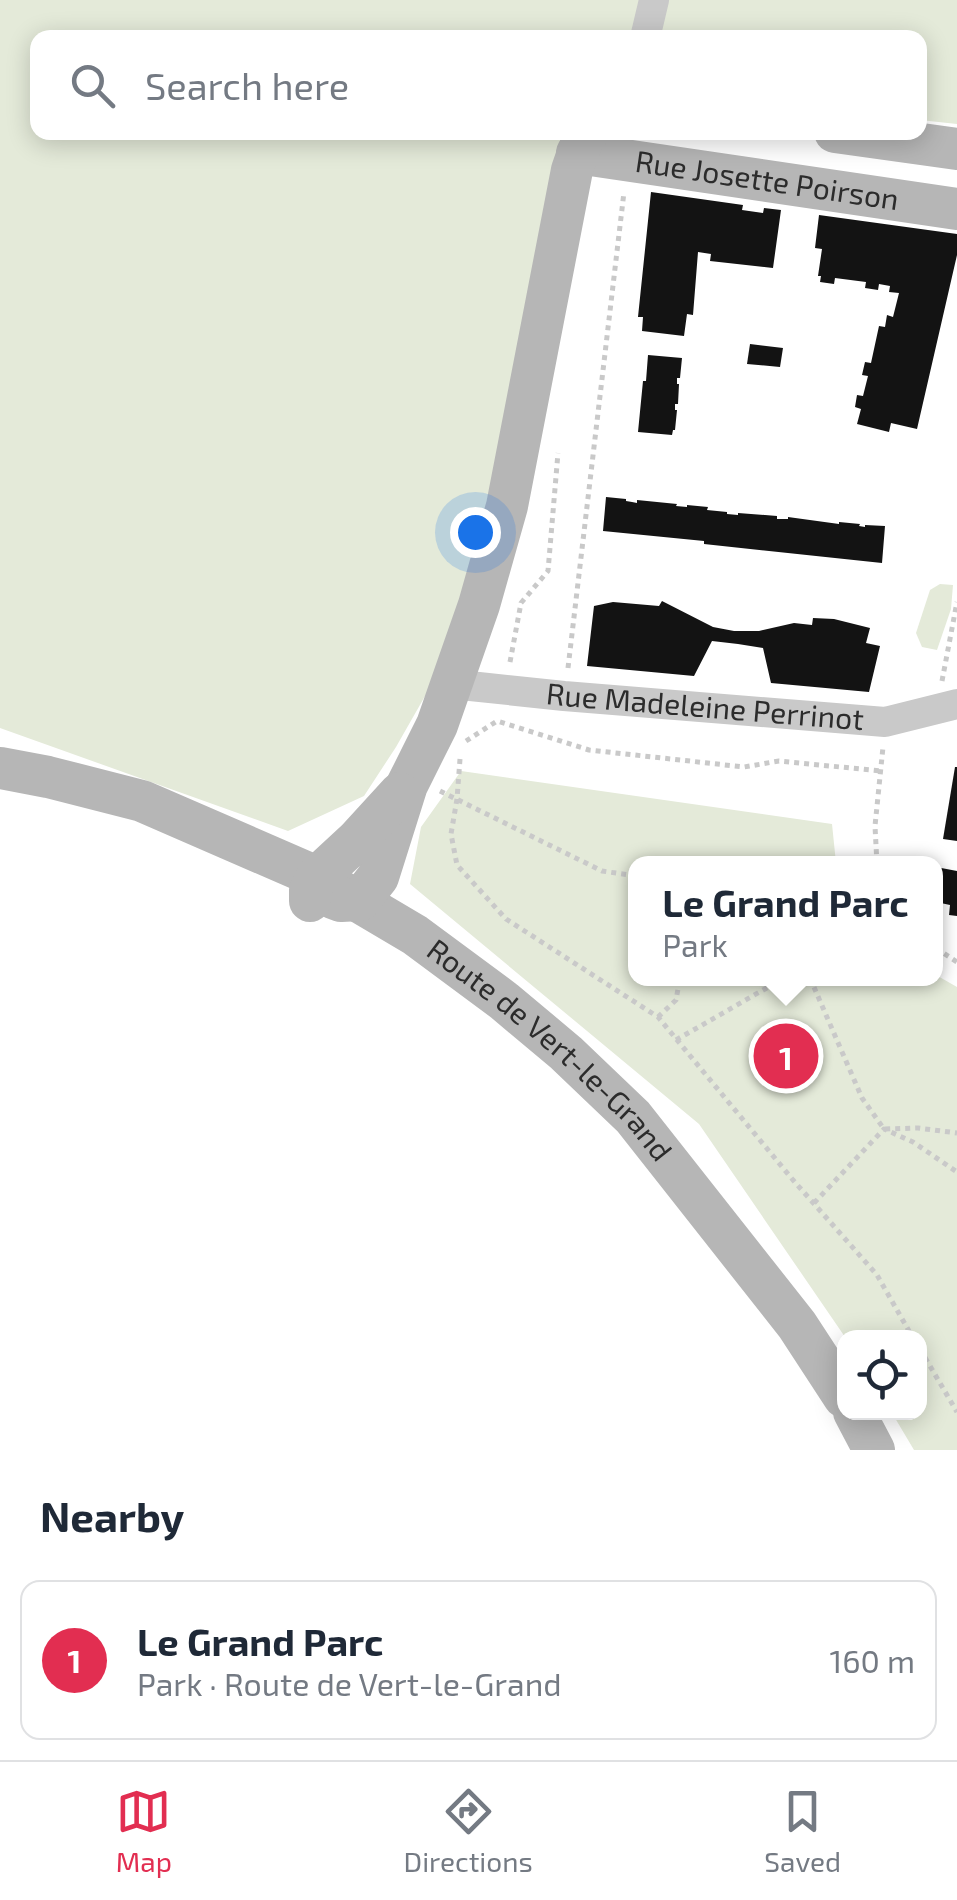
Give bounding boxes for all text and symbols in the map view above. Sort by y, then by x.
search box [30,30,927,140]
icon: search [65,58,120,113]
text: Search here [145,62,349,108]
street label: Rue Josette Poirson [633,142,901,216]
your location [450,507,501,558]
street label: Rue Madeleine Perrinot [545,674,865,736]
popup [628,856,943,986]
text: Le Grand Parc [662,879,909,925]
text: Park [662,925,728,963]
street label: Route de Vert-le-Grand [421,930,681,1167]
pin: 1 [754,1018,818,1094]
map controls [837,1330,927,1420]
button: locate [837,1330,927,1420]
text: Nearby [40,1490,184,1540]
text: Le Grand Parc [137,1618,383,1664]
text: 1 [68,1641,81,1679]
text: 160 m [829,1641,915,1679]
text: Park · Route de Vert-le-Grand [137,1664,562,1702]
tab: Map [116,1784,172,1878]
tab: Directions [404,1784,533,1878]
tab: Saved [764,1784,841,1878]

